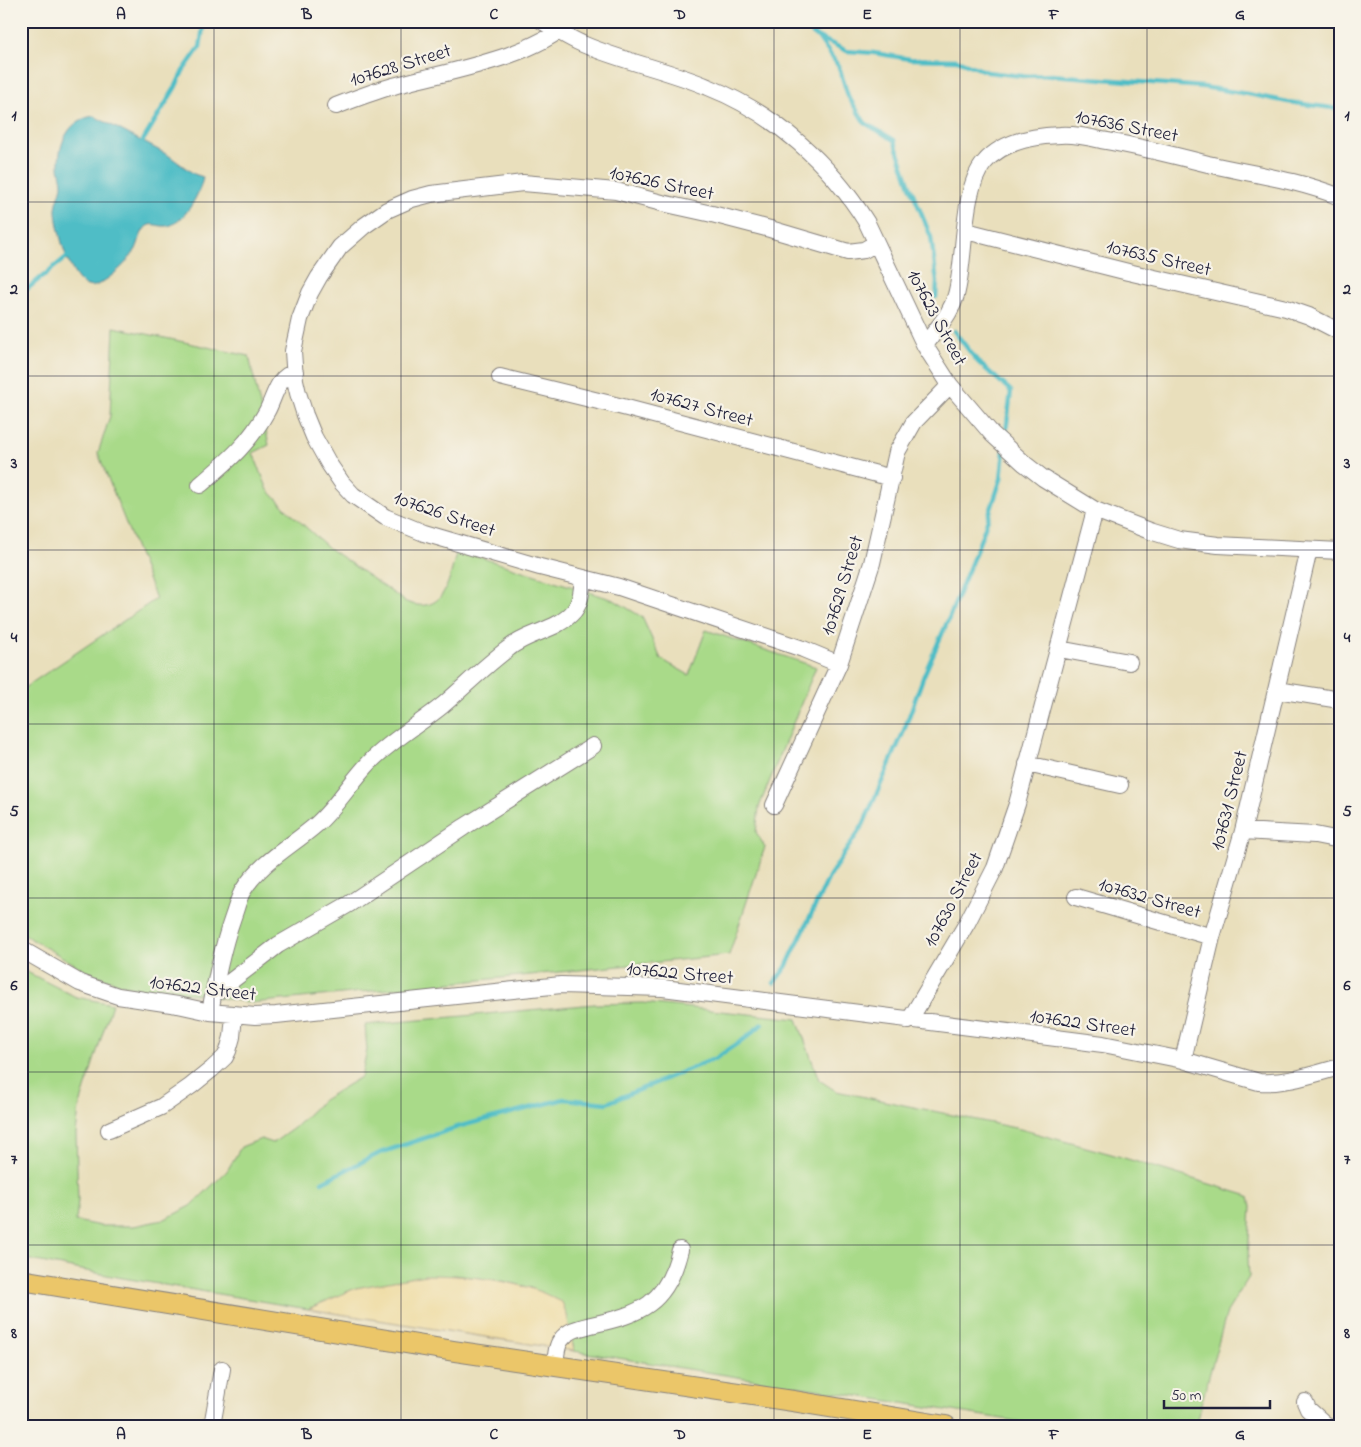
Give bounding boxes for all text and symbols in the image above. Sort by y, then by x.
text: A [116,3,126,27]
text: B [301,3,313,27]
text: C [490,3,499,27]
text: D [673,3,686,27]
text: E [862,3,872,27]
text: F [1048,3,1060,27]
text: G [1235,3,1245,27]
street label: 107628 Street [346,37,455,96]
street label: 107636 Street [1072,103,1181,152]
text: 1 [11,104,17,128]
text: 1 [1344,104,1350,128]
street label: 107626 Street [607,159,717,210]
street label: 107635 Street [1103,233,1214,286]
street label: 107623 Street [898,265,974,372]
text: 2 [9,278,18,302]
text: 2 [1342,278,1351,302]
street label: 107627 Street [647,381,756,436]
text: 3 [10,452,18,476]
text: 3 [1343,452,1351,476]
street label: 107626 Street [389,484,499,546]
street label: 107629 Street [814,532,872,639]
text: 4 [10,626,18,650]
text: 4 [1343,626,1351,650]
street label: 107631 Street [1204,747,1257,854]
text: 5 [9,800,19,824]
text: 5 [1342,800,1352,824]
street label: 107630 Street [917,847,992,953]
street label: 107632 Street [1095,871,1204,928]
street label: 107622 Street [625,955,735,994]
street label: 107622 Street [148,969,258,1010]
text: 6 [9,974,18,998]
text: 6 [1342,974,1351,998]
street label: 107622 Street [1027,1003,1138,1046]
text: 7 [11,1148,18,1172]
text: 7 [1344,1148,1351,1172]
text: 8 [10,1322,17,1346]
text: 8 [1343,1322,1350,1346]
scale bar [1164,1377,1270,1409]
text: 50 m [1171,1385,1202,1407]
text: A [116,1423,126,1447]
text: B [301,1423,313,1447]
text: C [490,1423,499,1447]
text: D [673,1423,686,1447]
text: E [862,1423,872,1447]
text: F [1048,1423,1060,1447]
text: G [1235,1423,1245,1447]

